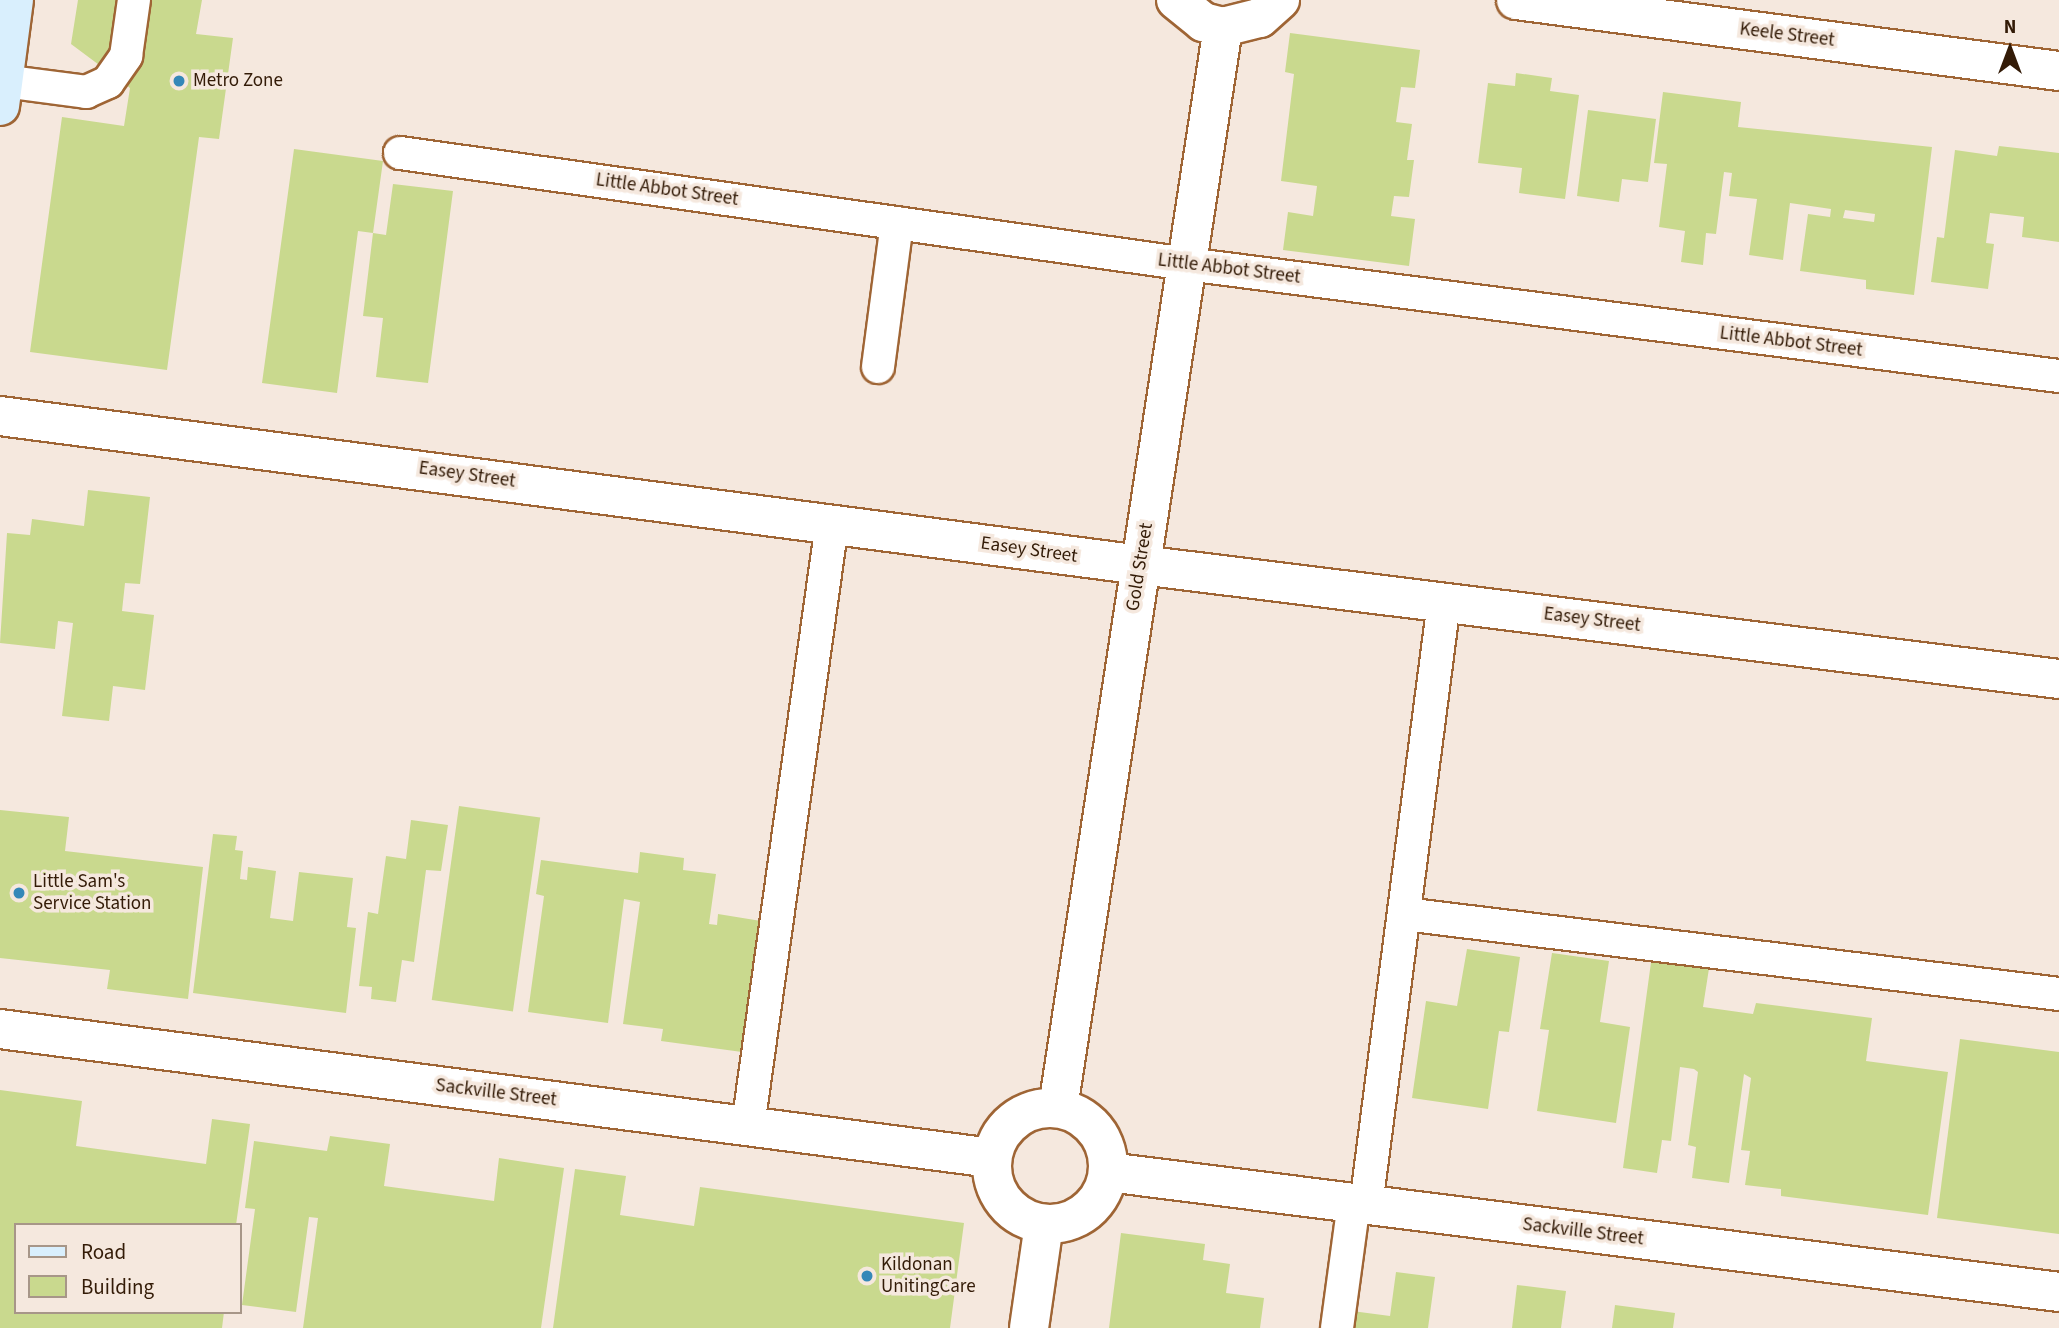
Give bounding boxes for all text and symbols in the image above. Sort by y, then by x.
north arrow [1975,14,2045,84]
text: N [2004,14,2016,41]
street label: Keele Street [1738,18,1836,52]
place label: Metro Zone [193,70,283,92]
marker: Metro Zone [171,73,187,89]
street label: Little Abbot Street [594,169,740,211]
street label: Little Abbot Street [1156,249,1302,289]
street label: Little Abbot Street [1718,322,1864,362]
street label: Easey Street [417,457,517,493]
street label: Gold Street [1122,521,1158,613]
street label: Easey Street [979,532,1079,568]
street label: Easey Street [1542,603,1642,637]
place label: Little Sam's Service Station [33,871,151,915]
marker: Little Sam's Service Station [11,885,27,901]
street label: Sackville Street [434,1074,558,1112]
street label: Sackville Street [1521,1213,1645,1251]
legend [14,1223,242,1314]
text: Road [81,1237,126,1267]
place label: Kildonan UnitingCare [881,1254,976,1298]
marker: Kildonan UnitingCare [859,1268,875,1284]
text: Building [81,1272,154,1302]

